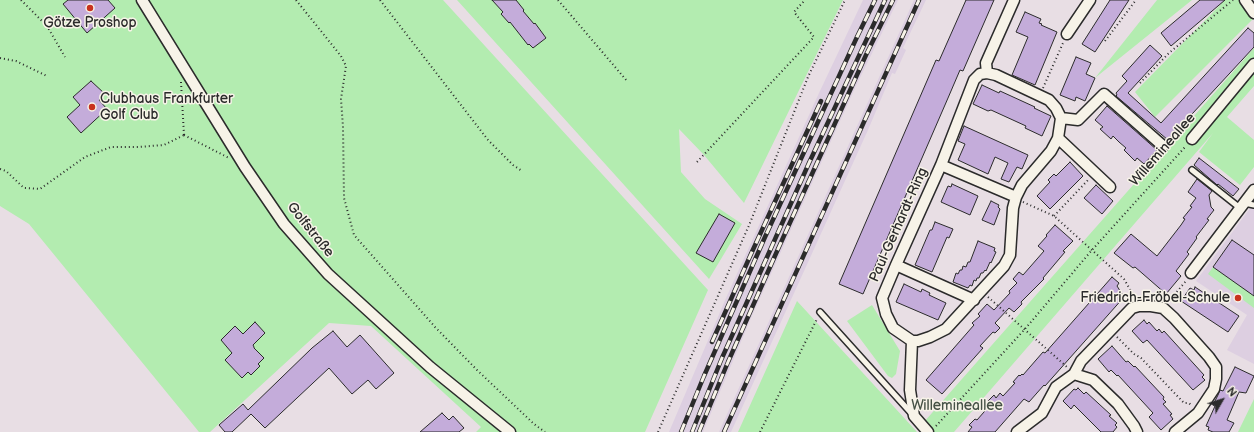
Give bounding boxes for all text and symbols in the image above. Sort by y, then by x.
marker: Götze Proshop [85,3,95,13]
place label: Götze Proshop [43,15,137,31]
place label: Clubhaus Frankfurter Golf Club [100,91,233,124]
marker: Clubhaus Frankfurter Golf Club [87,102,97,112]
street label: Willemineallee [1127,110,1199,190]
street label: Paul-Gerhardt-Ring [866,165,932,285]
street label: Golfstraße [283,199,337,261]
place label: Friedrich-Fröbel-Schule [1080,290,1230,306]
marker: Friedrich-Fröbel-Schule [1233,293,1243,303]
north arrow [1202,380,1242,420]
text: N [1224,385,1239,399]
park label: Willemineallee [911,398,1003,414]

